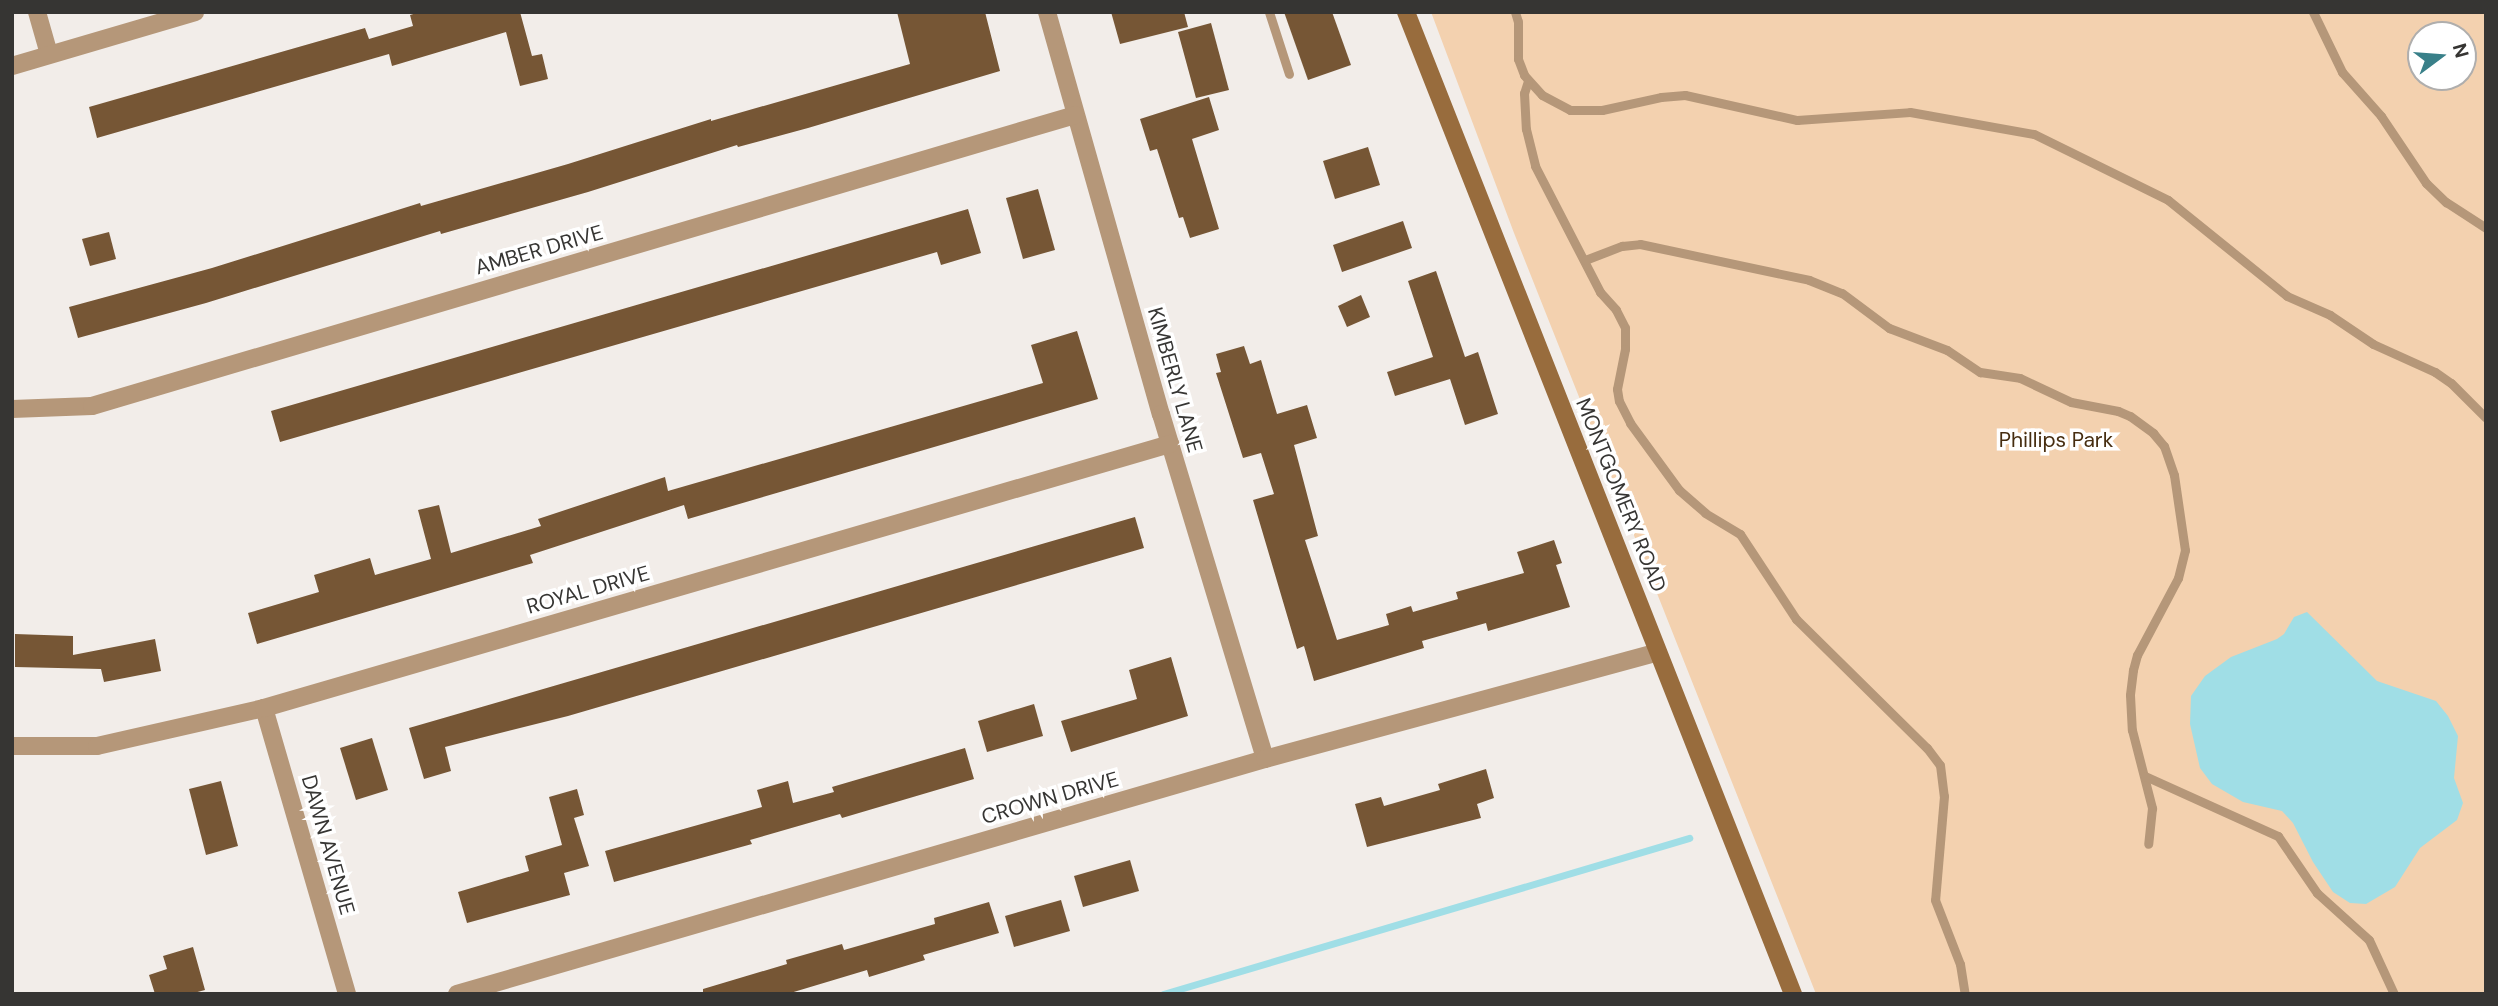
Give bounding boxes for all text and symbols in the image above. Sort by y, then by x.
north arrow [2407,21,2477,91]
text: N [2447,41,2475,61]
street label: AMBER DRIVE [472,220,606,280]
street label: KIMBERLY LANE [1142,304,1208,456]
street label: MONTGOMERY ROAD [1571,394,1671,596]
park label: Phillips Park [1999,427,2113,453]
street label: ROYAL DRIVE [524,560,652,620]
street label: CROWN DRIVE [979,766,1121,830]
street label: DAWN AVENUE [296,772,360,918]

